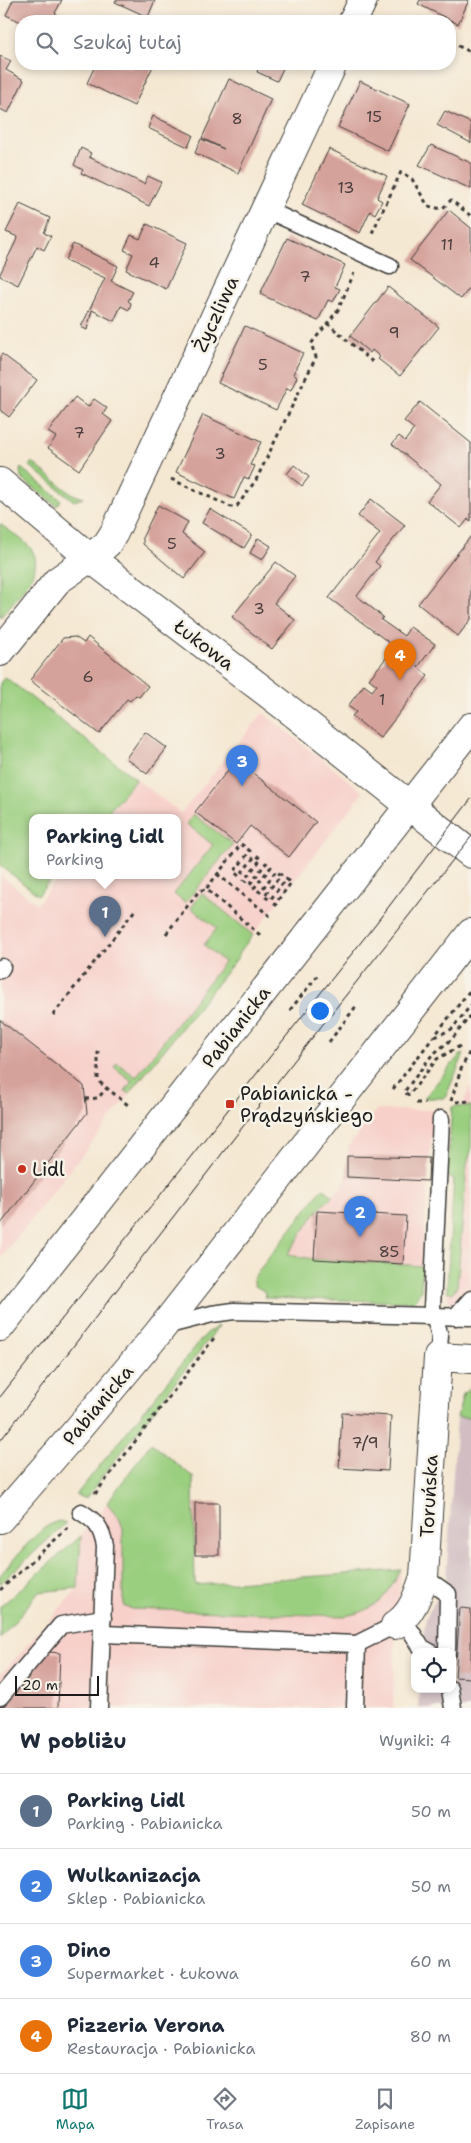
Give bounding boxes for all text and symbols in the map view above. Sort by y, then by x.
search box [15,15,456,70]
icon: search [33,29,61,57]
text: Szukaj tutaj [73,30,182,55]
house number: 15 [366,106,382,127]
house number: 8 [231,108,243,129]
house number: 13 [337,177,355,198]
house number: 11 [441,234,453,255]
house number: 4 [148,252,160,273]
house number: 7 [299,266,311,287]
street label: Życzliwa [188,272,244,356]
house number: 9 [388,322,400,343]
house number: 5 [258,354,268,375]
house number: 7 [73,422,85,443]
house number: 3 [214,443,226,464]
house number: 5 [167,533,177,554]
house number: 3 [253,598,265,619]
street label: Łukowa [168,613,240,676]
pin: 4 [384,639,416,680]
house number: 6 [82,666,94,687]
house number: 1 [379,689,385,710]
pin: 3 [226,745,258,786]
popup [29,814,181,879]
text: Parking Lidl [46,824,164,849]
text: Parking [46,849,104,870]
pin: 1 [89,896,121,937]
street label: Pabianicka [196,981,276,1073]
your location [307,998,333,1024]
place label: Pabianicka - Prądzyńskiego [240,1081,373,1128]
marker: Pabianicka - Prądzyńskiego [224,1098,236,1110]
place label: Lidl [32,1157,65,1182]
marker: Lidl [16,1163,28,1175]
pin: 2 [344,1196,376,1237]
house number: 85 [379,1241,399,1262]
street label: Pabianicka [57,1359,139,1450]
house number: 7/9 [351,1432,379,1453]
street label: Toruńska [414,1454,444,1538]
map controls [411,1648,456,1693]
button: locate [411,1648,456,1693]
scale bar [15,1673,99,1696]
text: 20 m [22,1676,58,1694]
text: W pobliżu [20,1727,127,1755]
text: Wyniki: 4 [379,1730,451,1751]
text: Parking Lidl [67,1788,185,1813]
text: 1 [32,1801,40,1822]
text: 50 m [411,1801,451,1822]
text: Parking · Pabianicka [67,1813,222,1834]
text: Wulkanizacja [67,1863,200,1888]
text: 2 [30,1876,42,1897]
text: 50 m [411,1876,451,1897]
text: Sklep · Pabianicka [67,1888,205,1909]
text: Dino [67,1938,111,1963]
text: 3 [30,1951,42,1972]
text: 60 m [410,1951,451,1972]
text: Supermarket · Łukowa [67,1963,239,1984]
text: Pizzeria Verona [67,2013,224,2038]
text: 4 [30,2026,42,2047]
text: 80 m [410,2026,451,2047]
text: Restauracja · Pabianicka [67,2038,255,2059]
tab: Mapa [56,2085,95,2133]
tab: Trasa [206,2085,243,2133]
tab: Zapisane [355,2085,415,2133]

